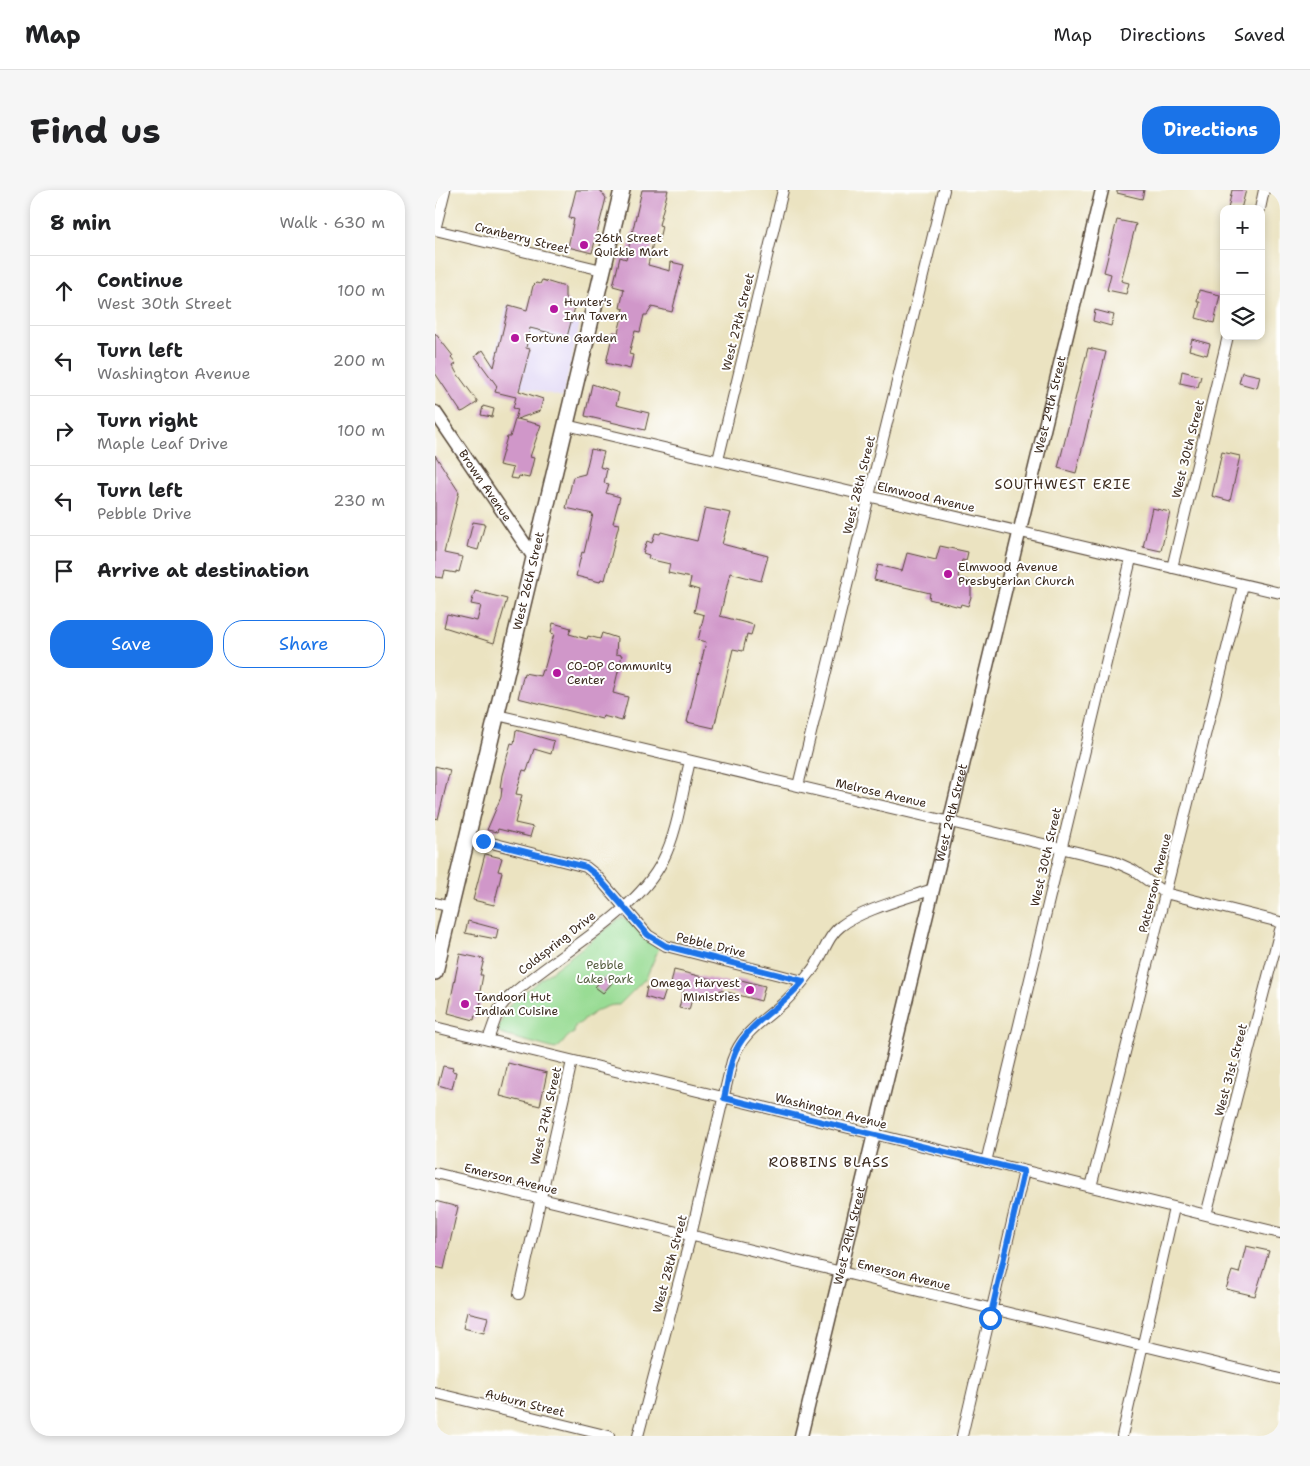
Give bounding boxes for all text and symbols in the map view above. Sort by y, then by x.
text: Map [25,19,81,51]
text: Map [1054,23,1092,47]
text: Directions [1120,23,1206,47]
text: Saved [1234,23,1285,47]
button: Directions [1142,106,1280,154]
text: Find us [30,107,161,154]
map controls [1220,205,1265,340]
button: + [1220,205,1265,250]
text: 8 min [50,209,111,237]
text: Walk · 630 m [279,212,385,233]
street label: Cranberry Street [473,218,571,258]
place label: 26th Street Quickie Mart [594,230,669,260]
marker: 26th Street Quickie Mart [578,239,590,251]
button: − [1220,250,1265,295]
text: Continue [97,268,183,293]
street label: West 27th Street [718,271,758,373]
icon: ahead [50,277,78,305]
text: 100 m [337,280,385,301]
text: West 30th Street [97,293,232,314]
place label: Hunter's Inn Tavern [564,294,627,324]
button: layers [1220,295,1265,340]
marker: Hunter's Inn Tavern [548,303,560,315]
place label: Fortune Garden [525,330,617,346]
marker: Fortune Garden [509,332,521,344]
text: Turn left [97,338,183,363]
icon: left [50,347,78,375]
text: 200 m [333,350,385,371]
street label: West 29th Street [1031,354,1070,456]
text: Washington Avenue [97,363,251,384]
street label: West 30th Street [1168,398,1208,500]
text: Turn right [97,408,198,433]
icon: right [50,417,78,445]
text: 100 m [337,420,385,441]
text: Maple Leaf Drive [97,433,228,454]
street label: West 28th Street [839,434,879,536]
street label: Brown Avenue [455,447,515,525]
district label: SOUTHWEST ERIE [994,475,1132,493]
text: Turn left [97,478,183,503]
street label: Elmwood Avenue [875,478,977,516]
icon: left [50,487,78,515]
text: 230 m [333,490,385,511]
text: Pebble Drive [97,503,192,524]
street label: West 26th Street [509,530,548,632]
icon: arrive [50,557,78,585]
text: Arrive at destination [97,558,309,583]
place label: Elmwood Avenue Presbyterian Church [958,559,1074,589]
marker: Elmwood Avenue Presbyterian Church [942,568,954,580]
button: Save [50,620,213,668]
button: Share [223,620,385,668]
place label: CO-OP Community Center [567,658,672,688]
marker: CO-OP Community Center [551,667,563,679]
street label: West 29th Street [932,762,971,864]
street label: Melrose Avenue [834,775,928,811]
street label: West 30th Street [1027,806,1065,908]
route end [472,830,495,853]
street label: Patterson Avenue [1135,831,1175,934]
street label: Coldspring Drive [515,908,599,978]
street label: Pebble Drive [675,929,748,961]
park label: Pebble Lake Park [576,957,634,987]
place label: Omega Harvest Ministries [650,975,740,1005]
marker: Omega Harvest Ministries [744,984,756,996]
place label: Tandoori Hut Indian Cuisine [475,989,559,1019]
marker: Tandoori Hut Indian Cuisine [459,998,471,1010]
street label: West 31st Street [1211,1022,1251,1118]
street label: West 27th Street [527,1065,565,1167]
street label: Washington Avenue [773,1089,889,1133]
district label: ROBBINS BLASS [768,1153,890,1171]
street label: Emerson Avenue [463,1160,560,1198]
street label: West 29th Street [830,1185,869,1287]
street label: West 28th Street [649,1213,691,1315]
street label: Emerson Avenue [856,1256,953,1294]
route start [979,1307,1002,1330]
street label: Auburn Street [484,1385,566,1421]

